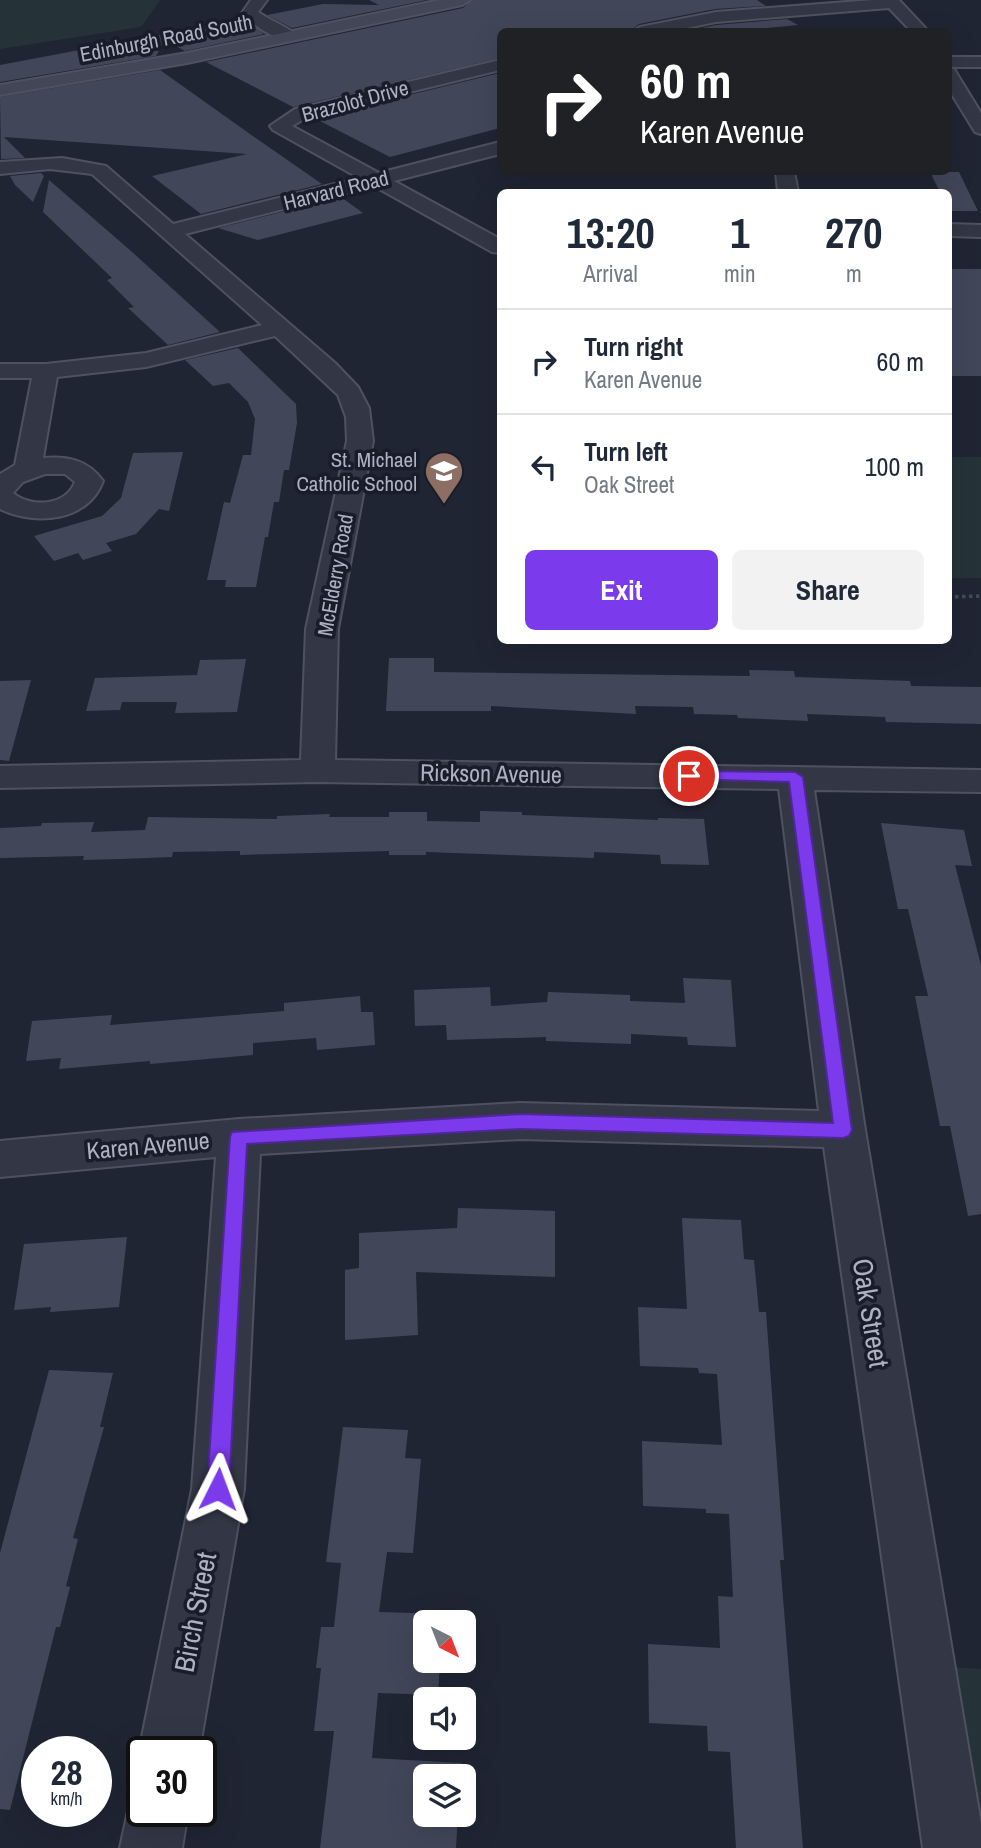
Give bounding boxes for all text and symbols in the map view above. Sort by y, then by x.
street label: Edinburgh Road South [77,7,255,69]
text: 60 m [640,47,732,113]
icon: right [525,56,616,147]
street label: Brazolot Drive [299,73,411,129]
text: Karen Avenue [640,110,804,153]
street label: Harvard Road [280,163,392,217]
text: 13:20 [567,205,655,261]
text: 1 [730,205,749,261]
text: 270 [825,205,883,261]
text: Arrival [583,258,638,289]
text: min [724,258,756,289]
text: m [846,258,862,289]
text: Turn right [584,329,683,364]
icon: right [525,343,563,381]
text: 60 m [877,344,924,379]
text: Karen Avenue [584,364,702,395]
text: Turn left [584,434,668,469]
place label: St. Michael Catholic School [296,445,417,498]
icon: left [525,448,563,486]
text: 100 m [865,449,924,484]
school or university icon: St. Michael Catholic School [423,450,465,505]
text: Oak Street [584,469,674,500]
street label: McElderry Road [310,512,360,638]
button: Exit [525,550,718,630]
button: Share [732,550,924,630]
pin [659,746,719,806]
street label: Rickson Avenue [420,756,562,790]
icon: arrive [670,757,708,795]
street label: Karen Avenue [85,1124,211,1166]
street label: Oak Street [844,1256,898,1370]
position arrow [181,1452,255,1526]
street label: Birch Street [165,1549,225,1675]
north arrow [413,1610,476,1673]
map controls [413,1610,476,1827]
button: sound [413,1687,476,1750]
speed limit sign: 30 [126,1736,217,1827]
text: 28 [51,1749,82,1796]
button: layers [413,1764,476,1827]
text: km/h [51,1786,83,1811]

